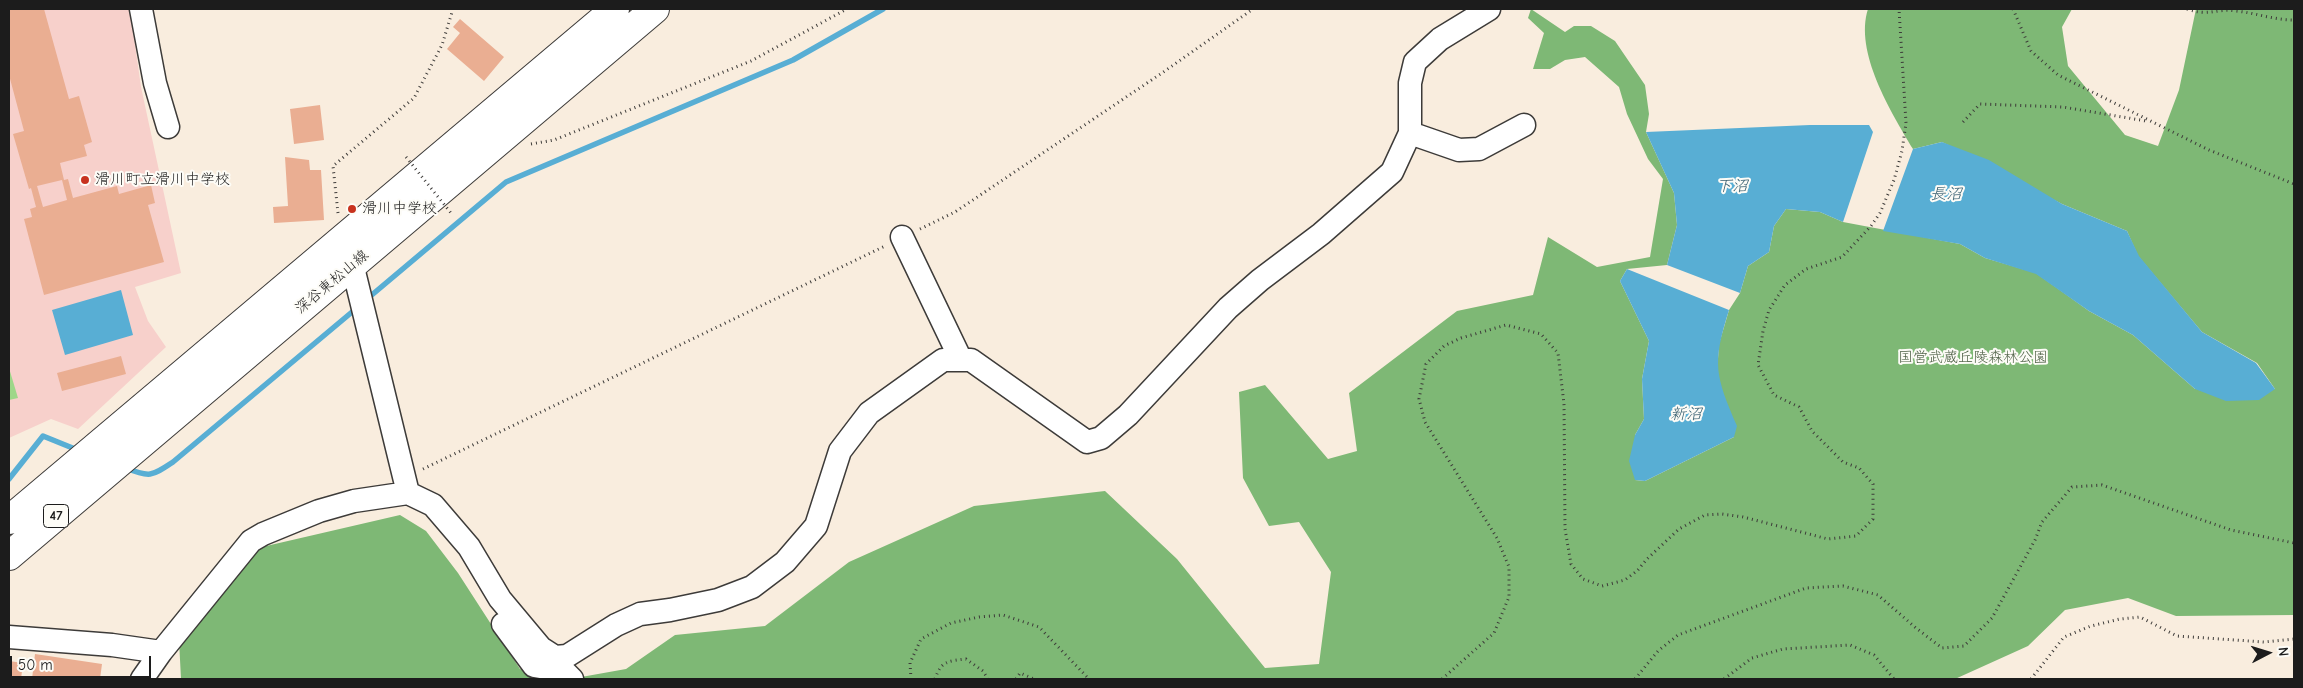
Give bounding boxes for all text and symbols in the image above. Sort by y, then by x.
place label: 滑川町立滑川中学校 [95,171,230,189]
marker: 滑川町立滑川中学校 [79,174,91,186]
water label: 下沼 [1716,176,1748,196]
water label: 長沼 [1930,184,1962,204]
place label: 滑川中学校 [362,200,437,218]
marker: 滑川中学校 [346,203,358,215]
street label: 深谷東松山線 [292,246,372,318]
park label: 国営武蔵丘陵森林公園 [1898,349,2048,367]
water label: 新沼 [1670,404,1702,424]
road number: 47 [44,504,68,528]
north arrow [2243,628,2293,678]
scale bar [12,646,154,678]
text: N [2275,646,2292,657]
text: 50 m [18,656,53,674]

